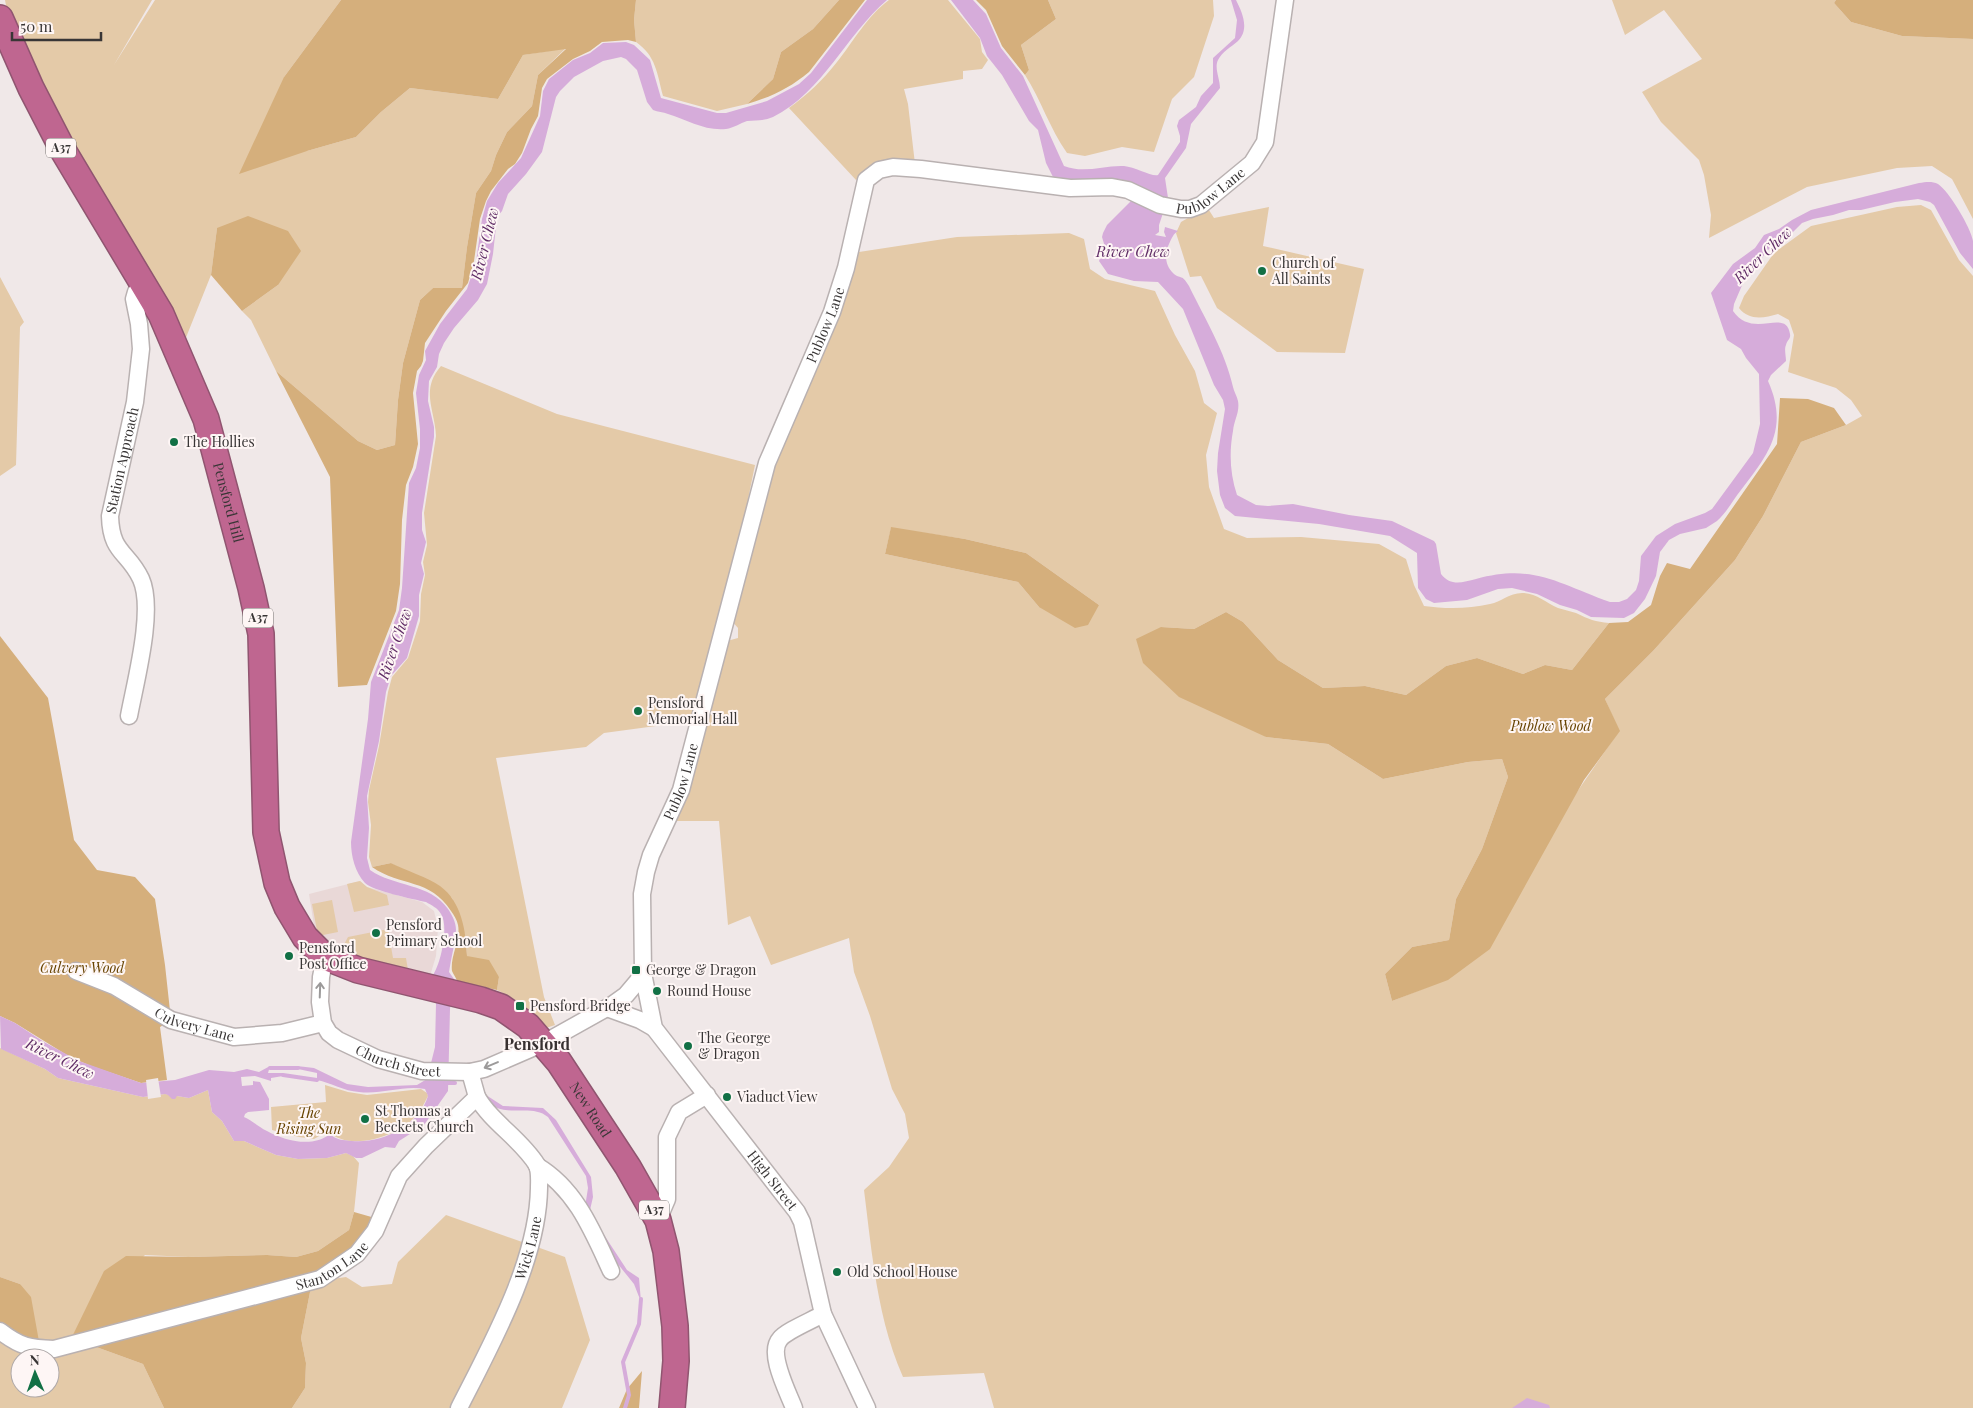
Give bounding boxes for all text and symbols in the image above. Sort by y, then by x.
scale bar [12,10,101,42]
text: 50 m [20,16,53,36]
road number: A37 [46,138,76,158]
street label: Publow Lane [1174,163,1249,218]
water label: River Chew [465,205,503,283]
water label: River Chew [1728,221,1796,288]
water label: River Chew [1095,241,1170,261]
place label: Church of All Saints [1271,253,1336,288]
marker: Church of All Saints [1256,265,1268,277]
street label: Publow Lane [801,285,848,366]
street label: Station Approach [101,405,143,515]
place label: The Hollies [184,432,255,451]
marker: The Hollies [168,436,180,448]
street label: Pensford Hill [209,460,248,545]
water label: River Chew [372,605,416,683]
road number: A37 [243,608,273,628]
place label: Pensford Memorial Hall [648,693,737,728]
marker: Pensford Memorial Hall [632,705,644,717]
park label: Publow Wood [1510,716,1592,735]
street label: Publow Lane [659,741,702,823]
place label: Pensford Primary School [386,915,482,950]
marker: Pensford Primary School [370,927,382,939]
place label: Pensford Post Office [299,938,366,973]
marker: Pensford Post Office [283,950,295,962]
park label: Culvery Wood [40,958,124,977]
place label: George & Dragon [646,960,757,979]
marker: George & Dragon [630,964,642,976]
place label: Round House [667,981,751,1000]
one-way arrow [315,982,325,998]
marker: Round House [651,985,663,997]
place label: Pensford Bridge [530,996,631,1015]
marker: Pensford Bridge [514,1000,526,1012]
street label: Culvery Lane [151,1002,236,1046]
place label: The George & Dragon [698,1028,771,1063]
water label: River Chew [22,1032,98,1083]
district label: Pensford [504,1033,571,1054]
street label: Church Street [352,1040,442,1080]
marker: The George & Dragon [682,1040,694,1052]
one-way arrow [484,1061,499,1071]
street label: New Road [566,1078,616,1141]
place label: Viaduct View [736,1087,818,1106]
marker: Viaduct View [721,1091,733,1103]
place label: St Thomas a Beckets Church [375,1101,474,1136]
park label: The Rising Sun [276,1103,341,1138]
marker: St Thomas a Beckets Church [359,1113,371,1125]
street label: High Street [743,1146,803,1215]
road number: A37 [639,1200,669,1220]
street label: Wick Lane [510,1215,545,1283]
street label: Stanton Lane [293,1237,372,1294]
place label: Old School House [847,1262,958,1281]
marker: Old School House [831,1266,843,1278]
north arrow [10,1348,60,1398]
text: N [29,1350,40,1369]

